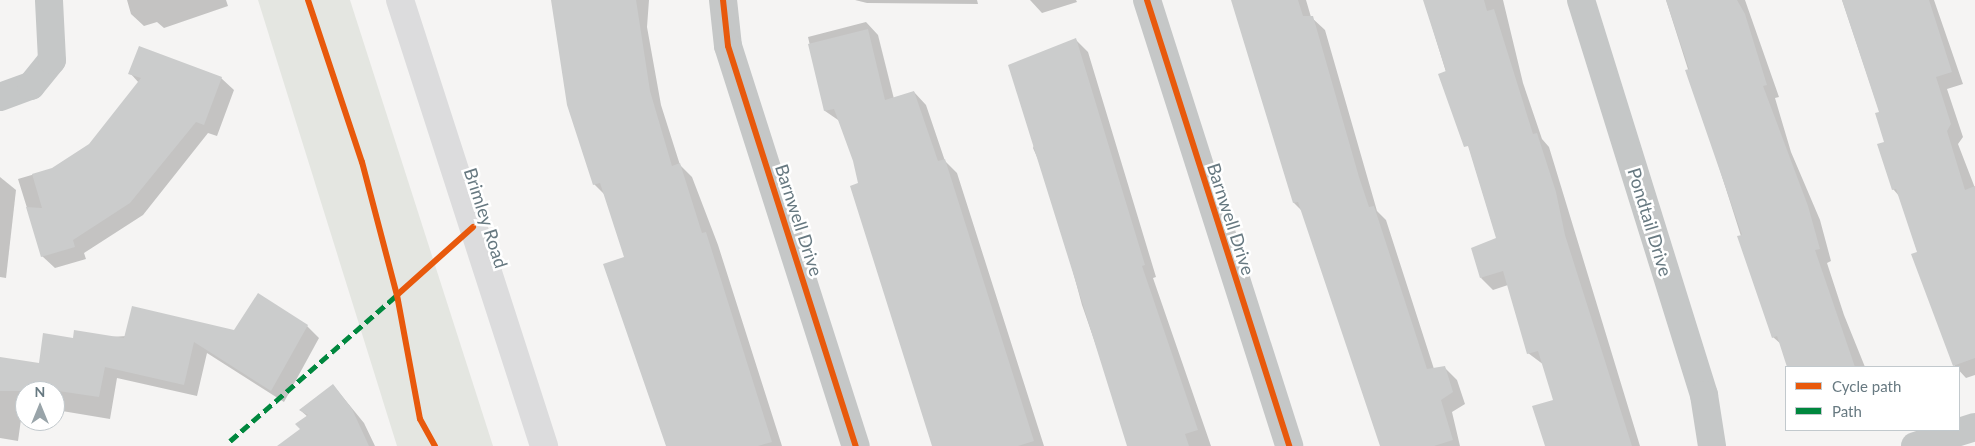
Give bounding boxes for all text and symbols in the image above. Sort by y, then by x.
street label: Barnwell Drive [1203,160,1259,278]
street label: Barnwell Drive [771,161,827,279]
street label: Brimley Road [460,165,512,271]
street label: Pondtail Drive [1623,165,1677,279]
legend [1785,366,1960,431]
text: Cycle path [1832,377,1901,395]
north arrow [15,381,65,431]
text: N [35,383,45,400]
text: Path [1832,402,1862,420]

